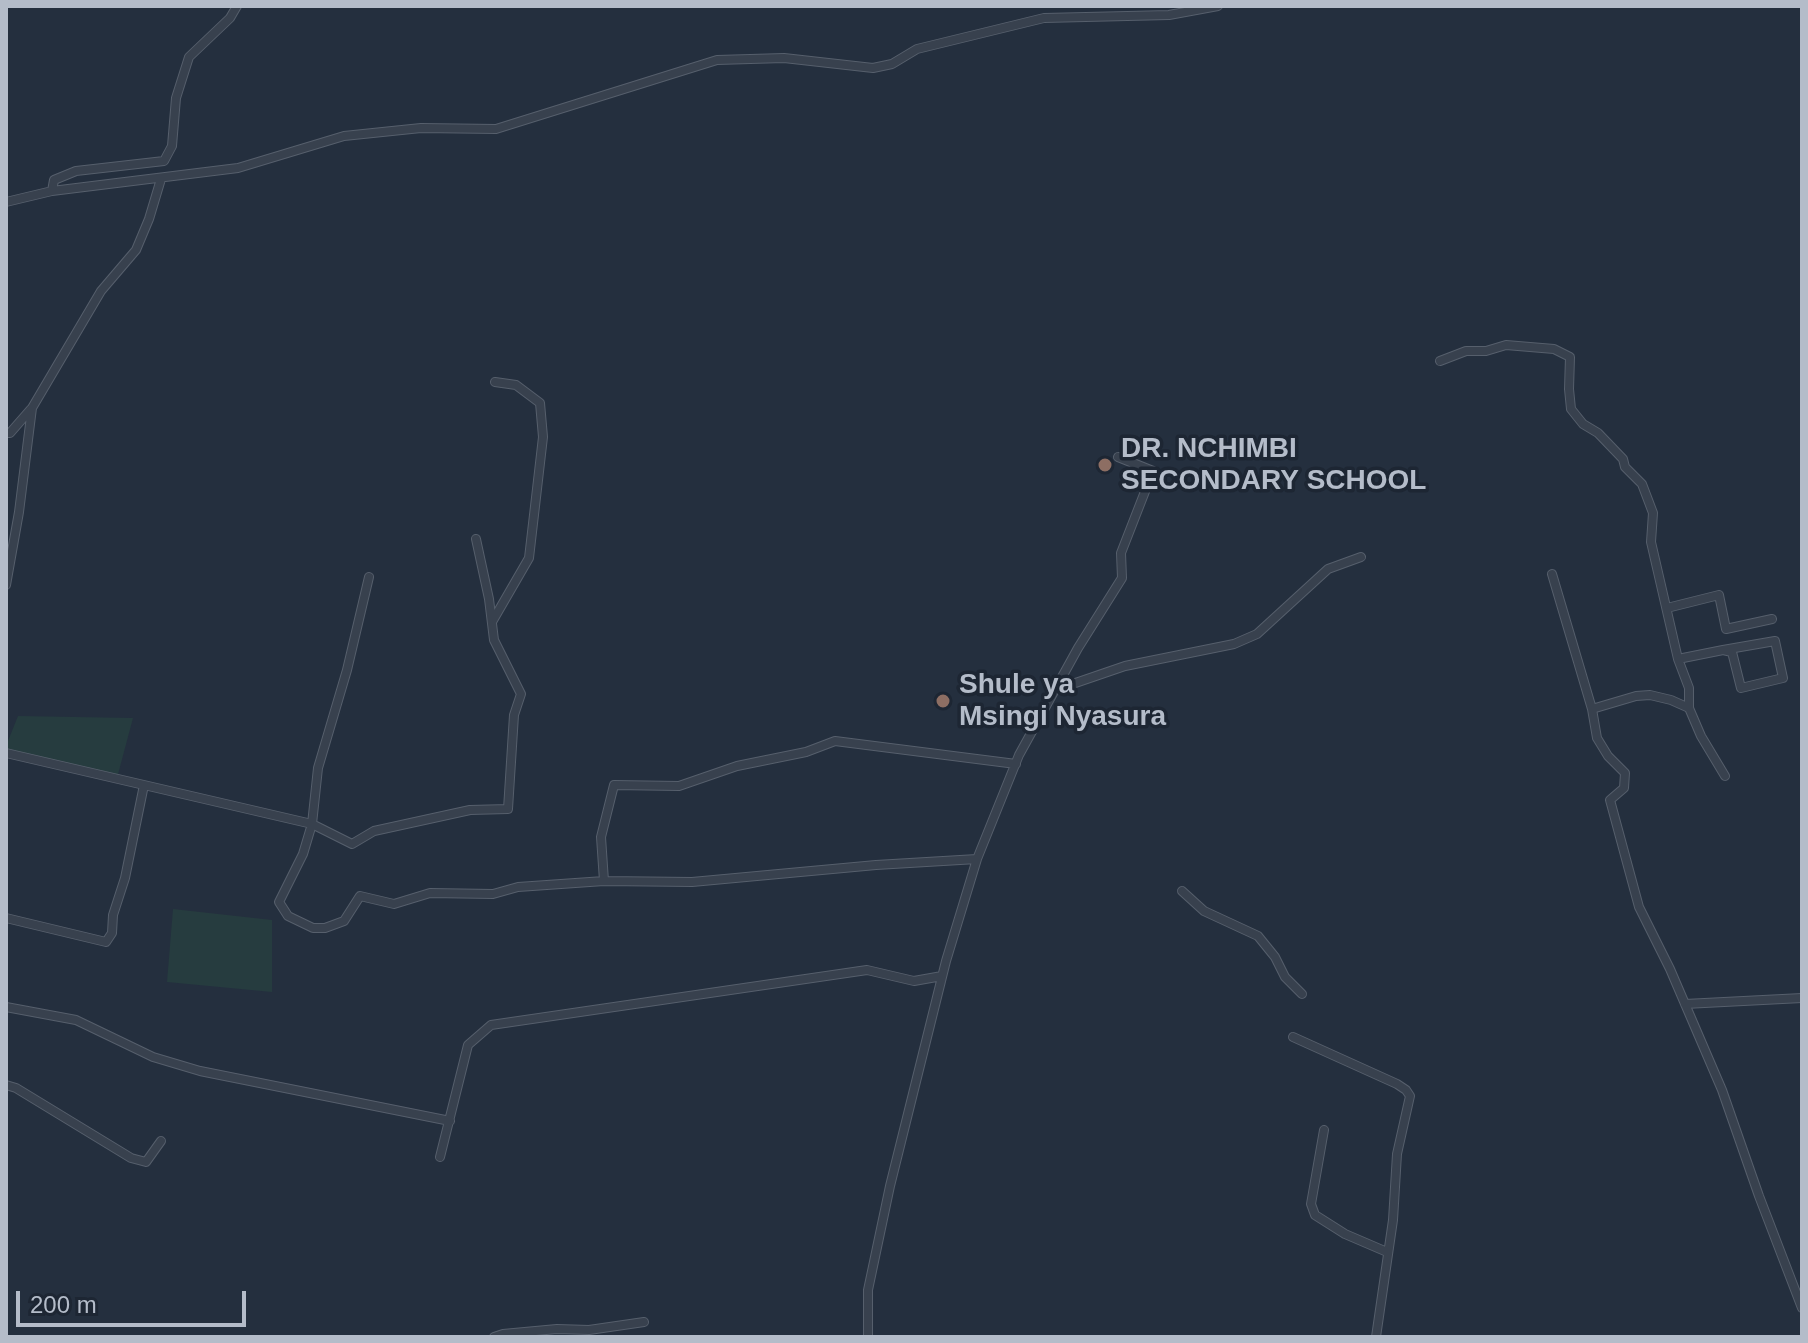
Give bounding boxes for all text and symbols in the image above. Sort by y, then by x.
place label: DR. NCHIMBI SECONDARY SCHOOL [1121,432,1426,498]
marker: DR. NCHIMBI SECONDARY SCHOOL [1096,456,1114,474]
place label: Shule ya Msingi Nyasura [959,668,1166,734]
marker: Shule ya Msingi Nyasura [934,692,952,710]
scale bar [20,1275,250,1325]
text: 200 m [30,1291,97,1318]

